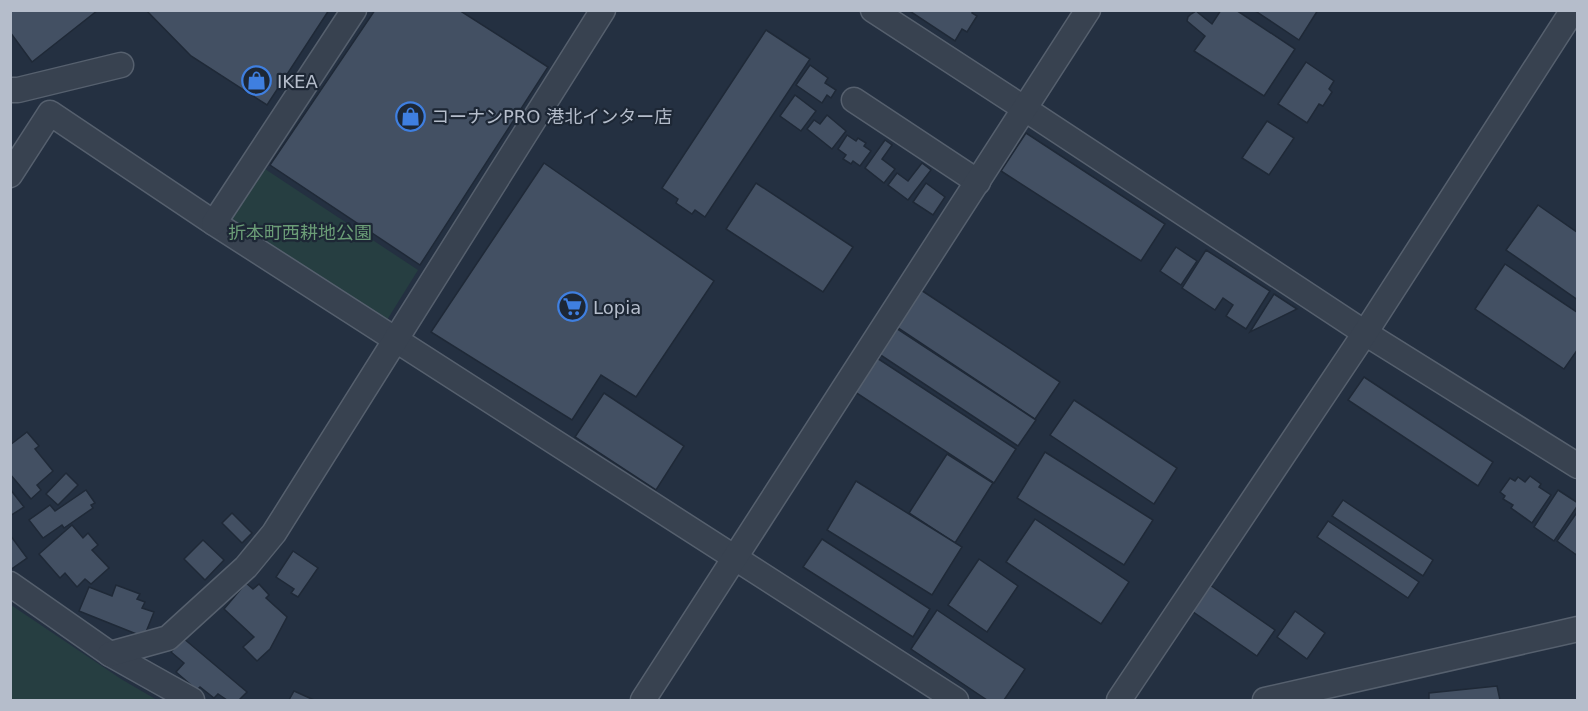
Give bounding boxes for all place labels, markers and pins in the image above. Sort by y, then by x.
shop icon: IKEA [240,65,272,97]
place label: IKEA [277,71,318,92]
shop icon: コーナンPRO 港北インター店 [394,100,426,132]
place label: コーナンPRO 港北インター店 [431,106,672,127]
supermarket icon: Lopia [556,291,588,323]
place label: Lopia [593,297,641,318]

